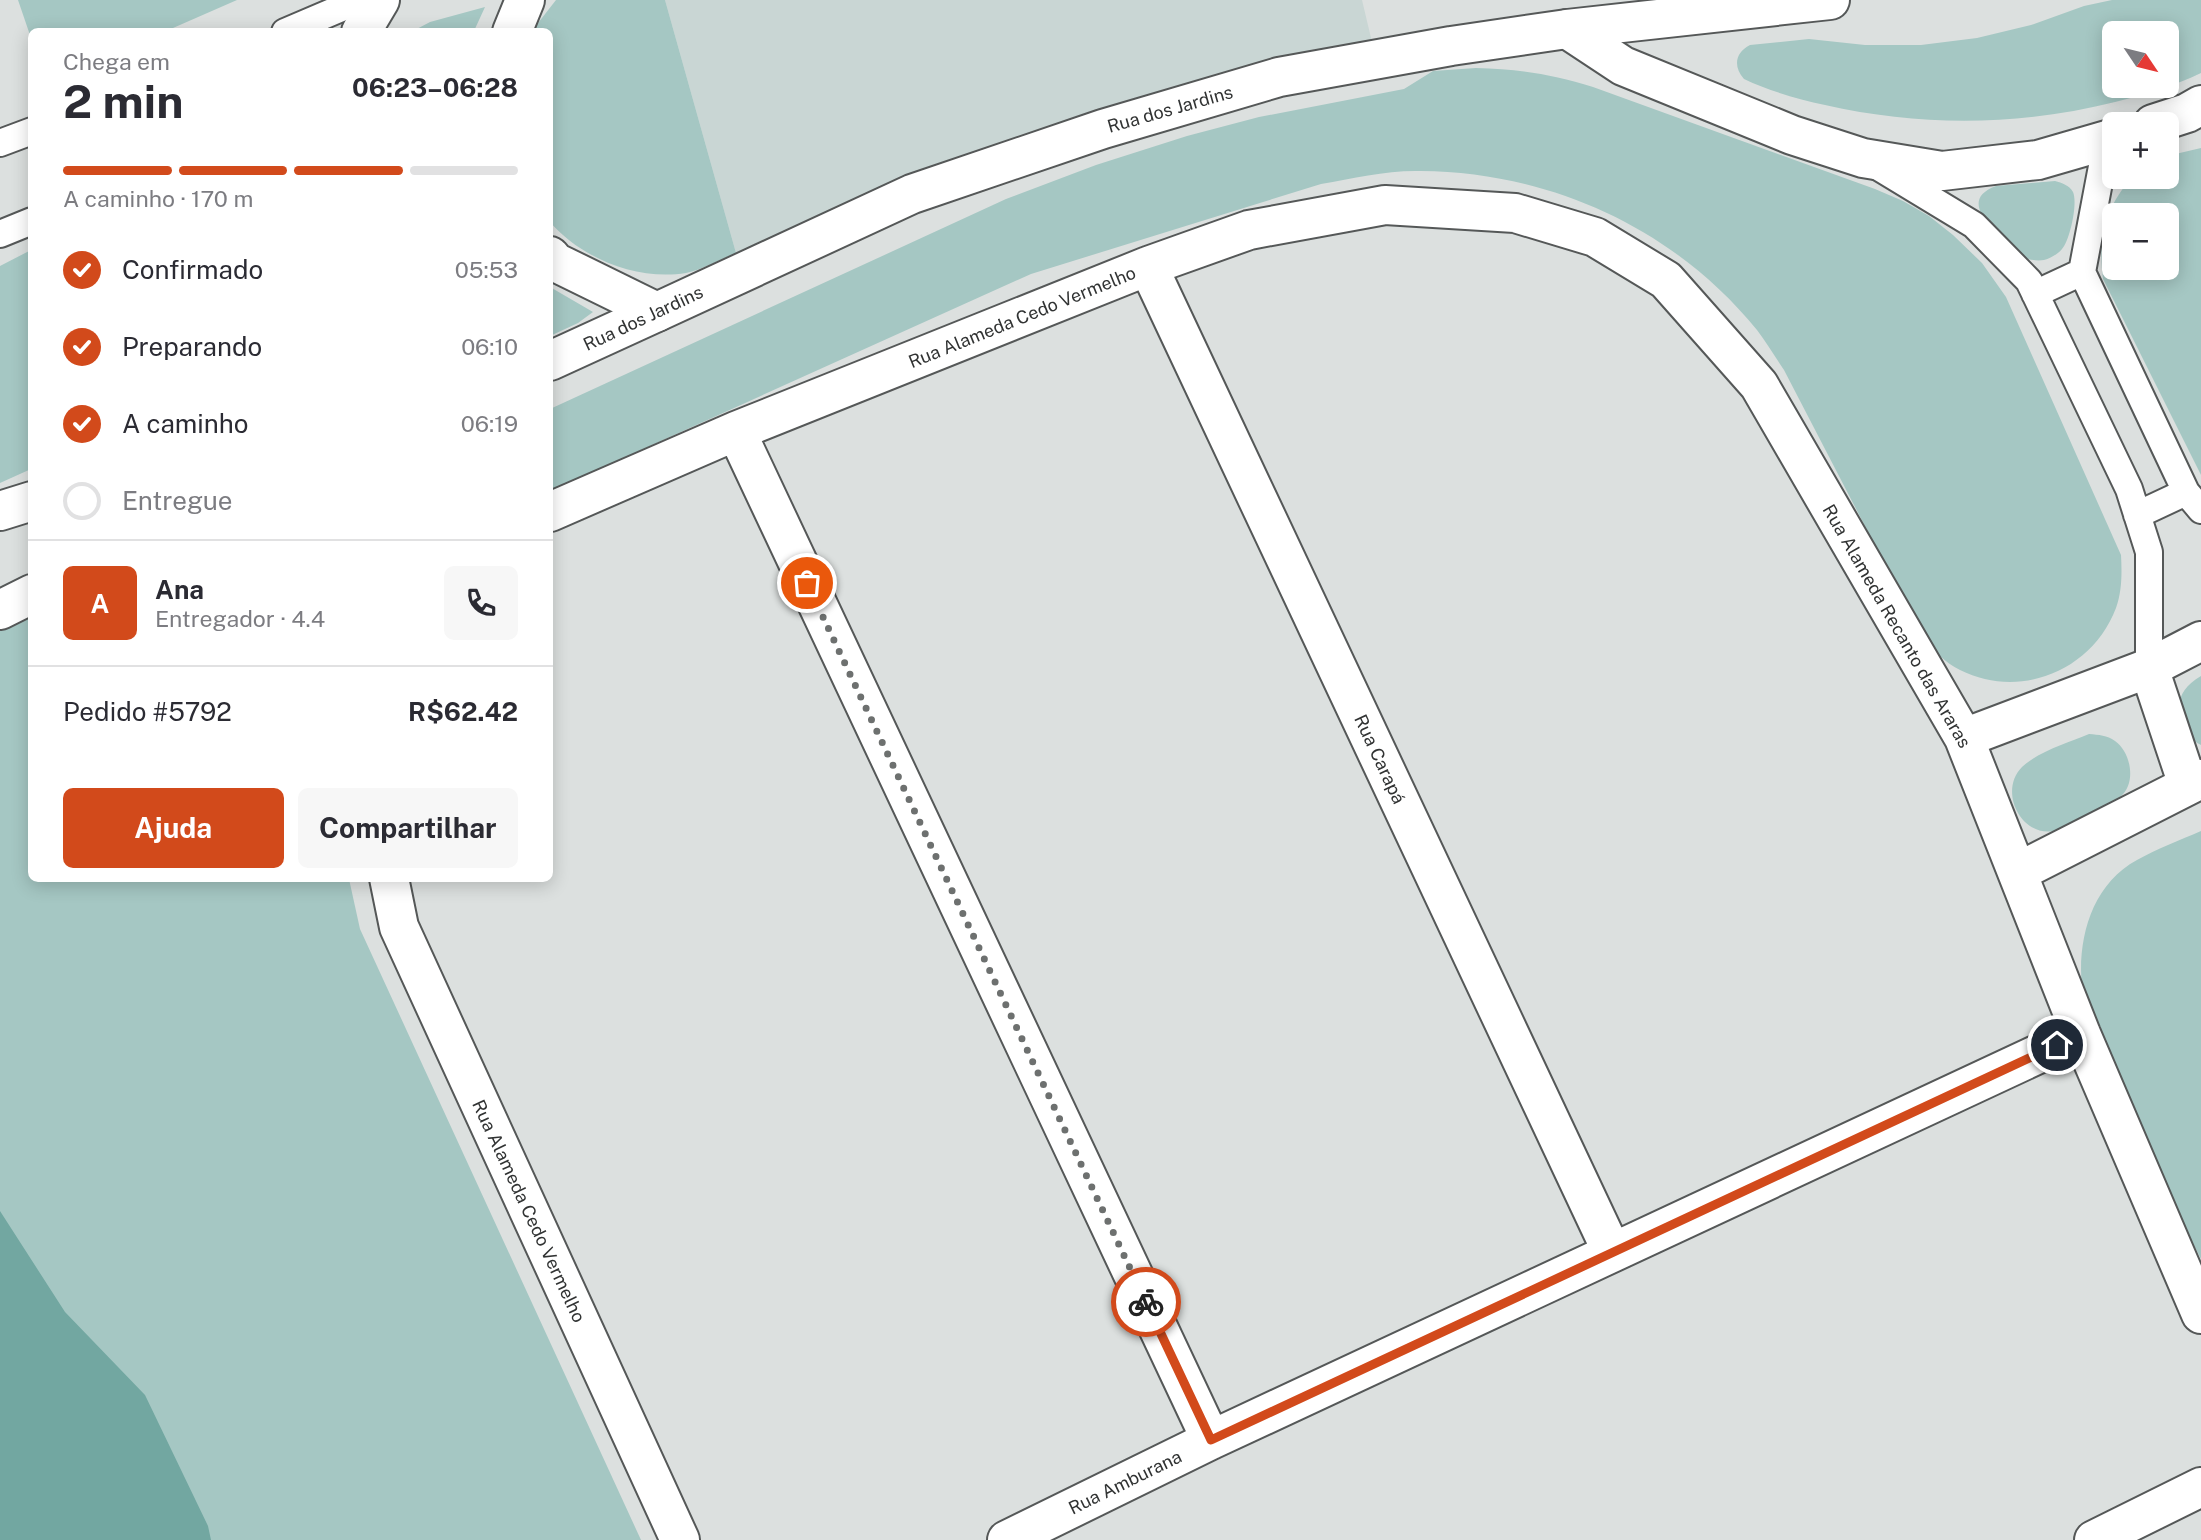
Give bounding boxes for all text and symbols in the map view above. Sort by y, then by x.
north arrow [2102,21,2179,98]
map controls [2102,21,2179,280]
text: Chega em [63,48,170,75]
text: 06:23–06:28 [352,72,518,103]
text: 2 min [63,74,183,128]
street label: Rua dos Jardins [1105,81,1235,137]
button: + [2102,112,2179,189]
text: A caminho · 170 m [63,185,253,212]
button: − [2102,203,2179,280]
icon: check [63,251,101,289]
text: Confirmado [122,254,263,285]
text: 05:53 [455,256,518,283]
street label: Rua Alameda Cedo Vermelho [905,262,1139,372]
street label: Rua dos Jardins [580,281,706,355]
icon: check [63,328,101,366]
text: Preparando [122,331,262,362]
text: 06:10 [461,333,518,360]
icon: check [63,405,101,443]
text: A caminho [122,408,249,439]
text: 06:19 [461,410,518,437]
text: Entregue [122,485,233,516]
street label: Rua Alameda Recanto das Araras [1819,501,1975,751]
pin [777,553,837,613]
icon: bag [788,564,826,602]
button: phone [444,566,518,640]
text: Ana [155,574,204,605]
text: A [91,588,109,619]
text: Entregador · 4.4 [155,605,325,632]
text: Pedido #5792 [63,696,232,727]
text: R$62.42 [408,696,518,727]
street label: Rua Carapá [1350,711,1410,807]
button: Ajuda [63,788,284,868]
button: Compartilhar [298,788,518,868]
pin [2027,1015,2087,1075]
icon: home [2038,1026,2076,1064]
street label: Rua Alameda Cedo Vermelho [468,1096,590,1326]
courier [1111,1267,1181,1337]
icon: bike [1127,1283,1165,1321]
street label: Rua Amburana [1065,1446,1185,1518]

